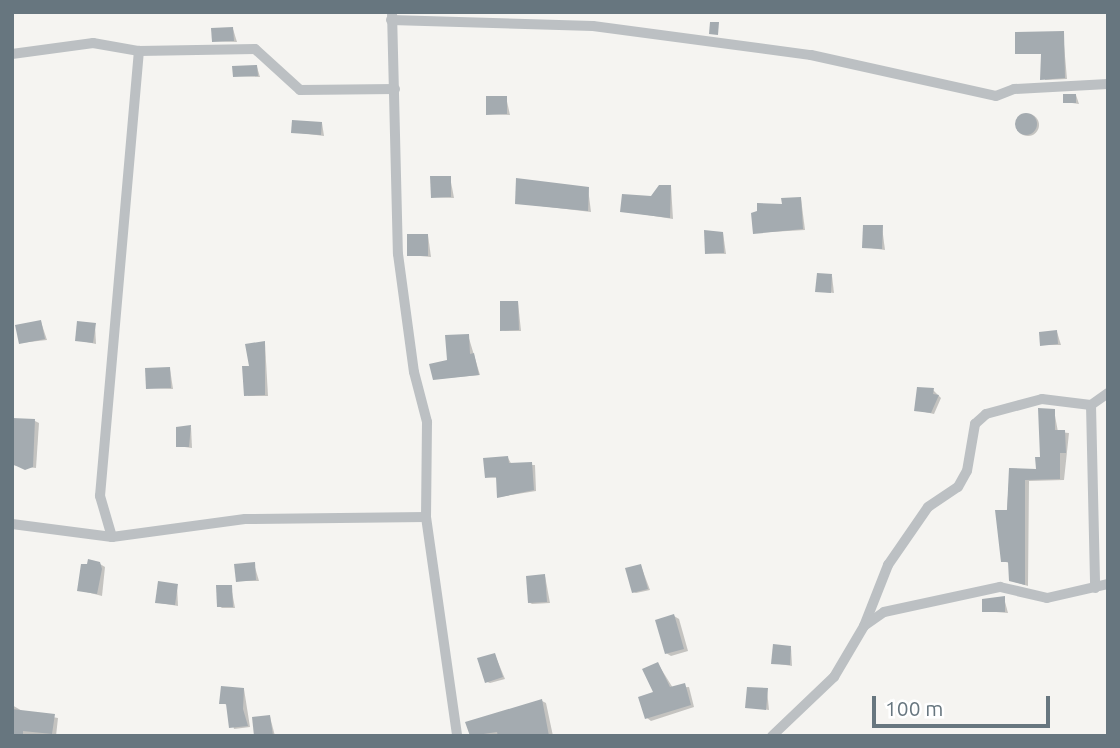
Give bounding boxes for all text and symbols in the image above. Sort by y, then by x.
scale bar [875,682,1054,726]
text: 100 m [885,696,943,720]

